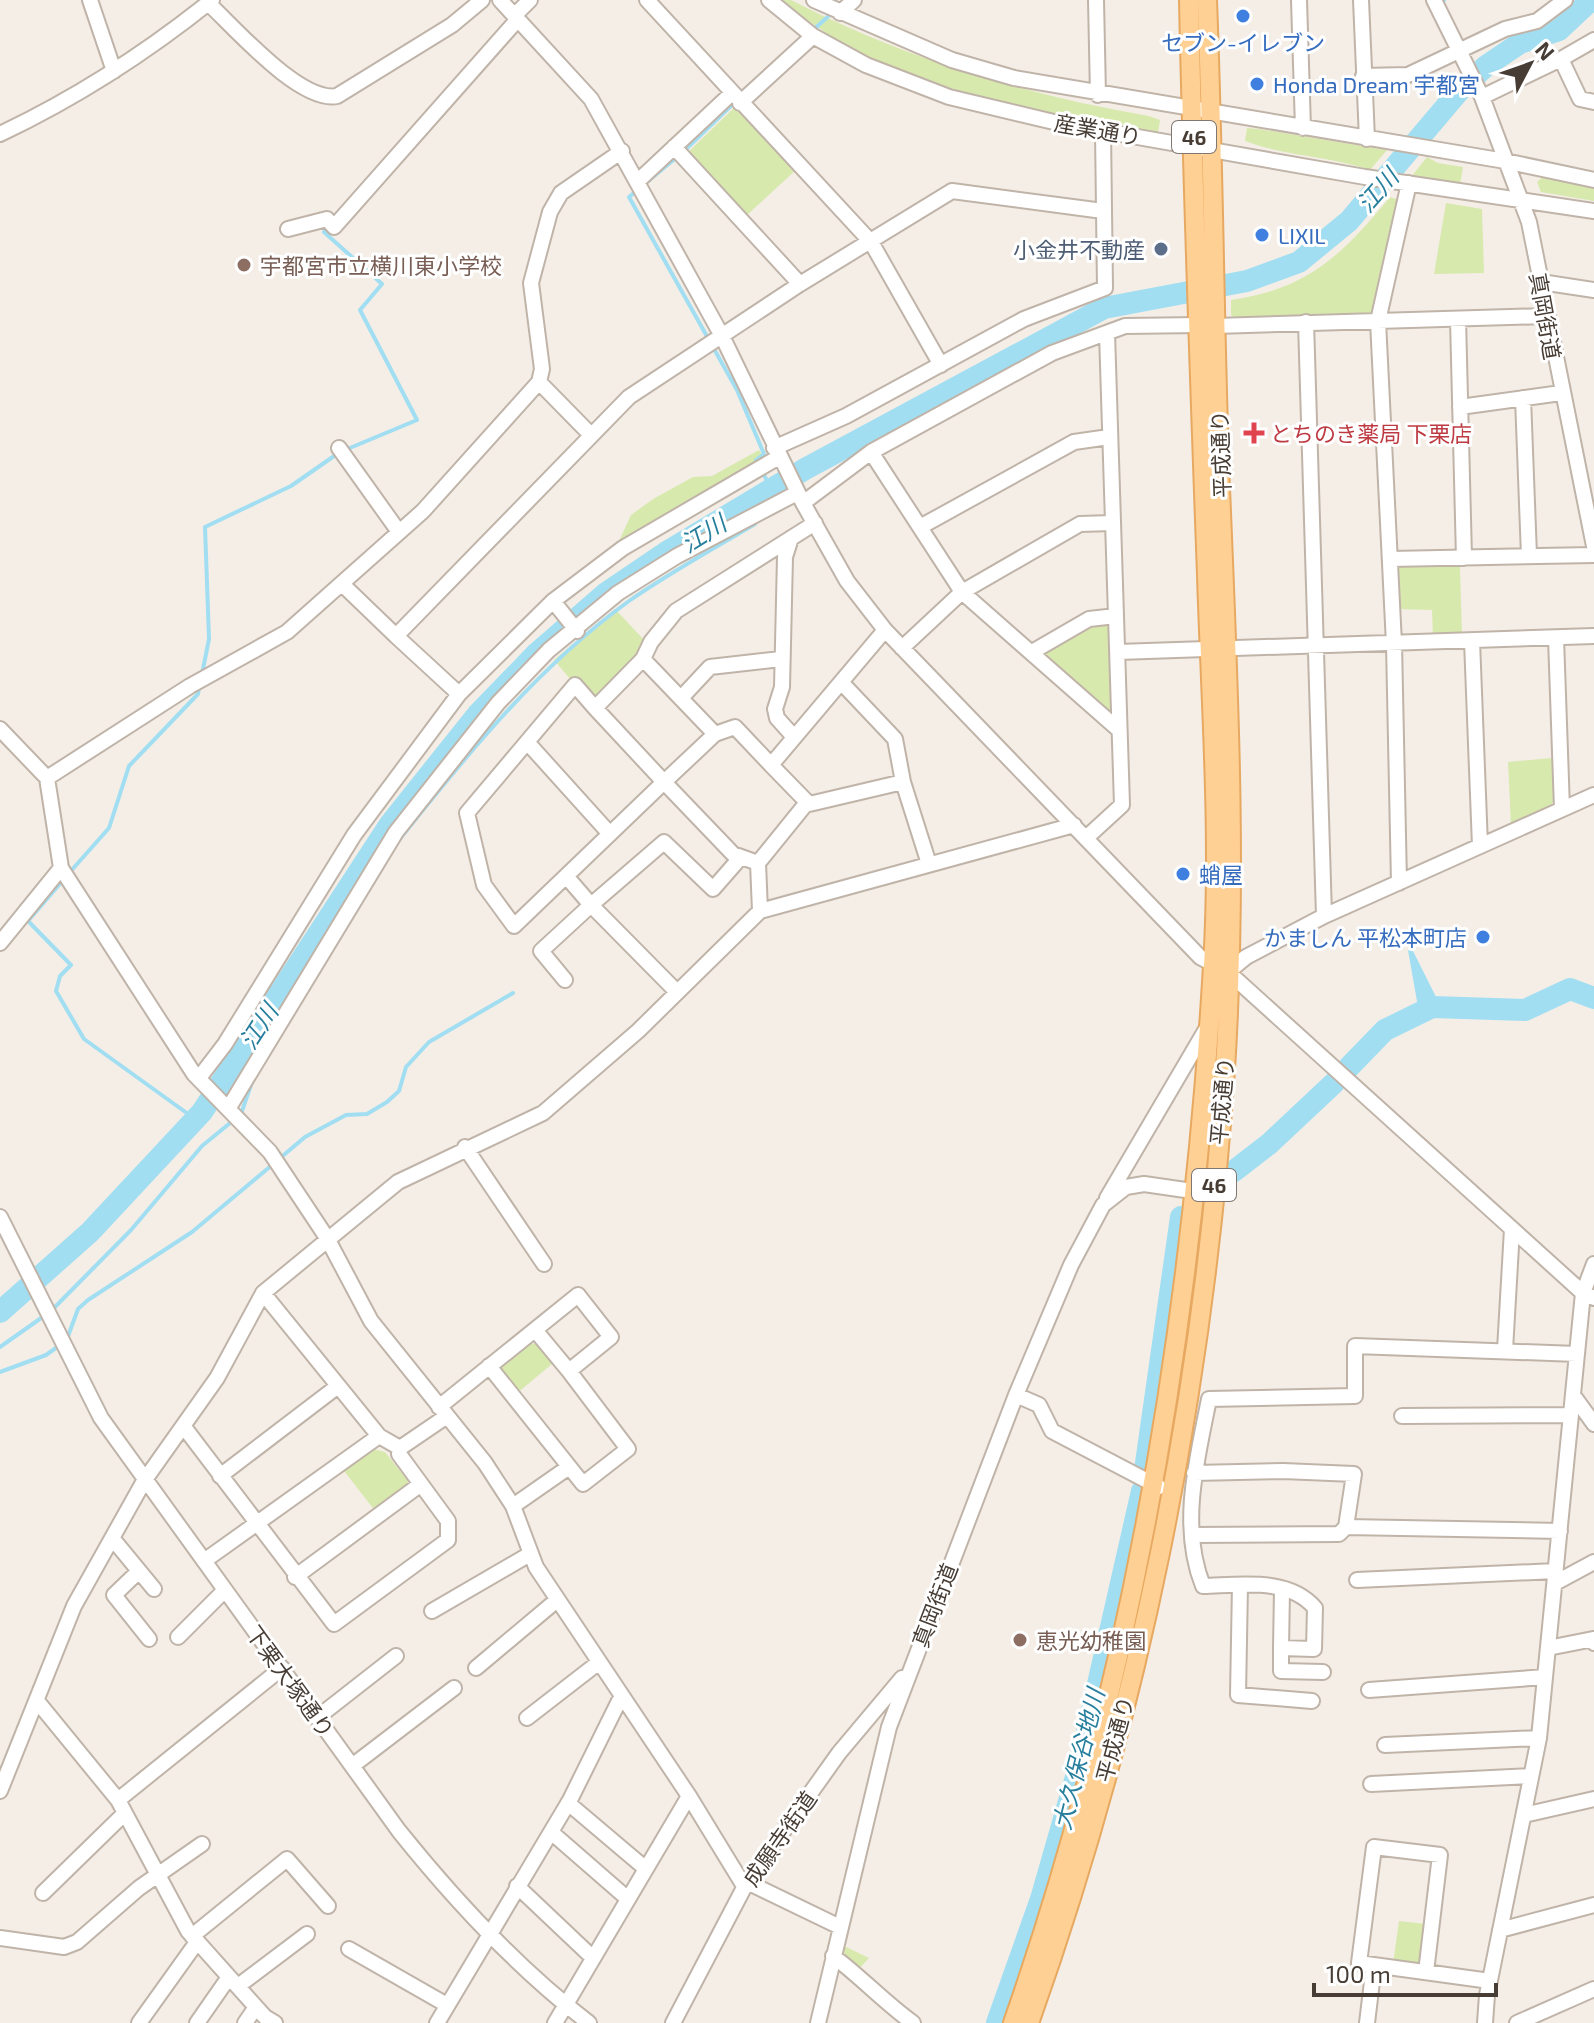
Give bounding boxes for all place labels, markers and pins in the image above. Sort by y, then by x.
marker: セブン-イレブン [1234,7,1252,25]
place label: セブン-イレブン [1161,29,1325,55]
place label: Honda Dream 宇都宮 [1273,71,1480,97]
marker: Honda Dream 宇都宮 [1248,75,1266,93]
place label: LIXIL [1278,222,1326,248]
marker: LIXIL [1253,226,1271,244]
place label: 小金井不動産 [1013,236,1145,262]
marker: 小金井不動産 [1152,240,1170,258]
place label: 宇都宮市立横川東小学校 [260,252,502,278]
marker: 宇都宮市立横川東小学校 [235,256,253,274]
place label: とちのき薬局 下栗店 [1270,420,1472,446]
marker: とちのき薬局 下栗店 [1245,424,1263,442]
place label: 蛸屋 [1199,861,1243,887]
marker: 蛸屋 [1174,865,1192,883]
place label: かましん 平松本町店 [1264,924,1467,950]
marker: かましん 平松本町店 [1474,928,1492,946]
place label: 恵光幼稚園 [1036,1627,1146,1653]
marker: 恵光幼稚園 [1011,1631,1029,1649]

